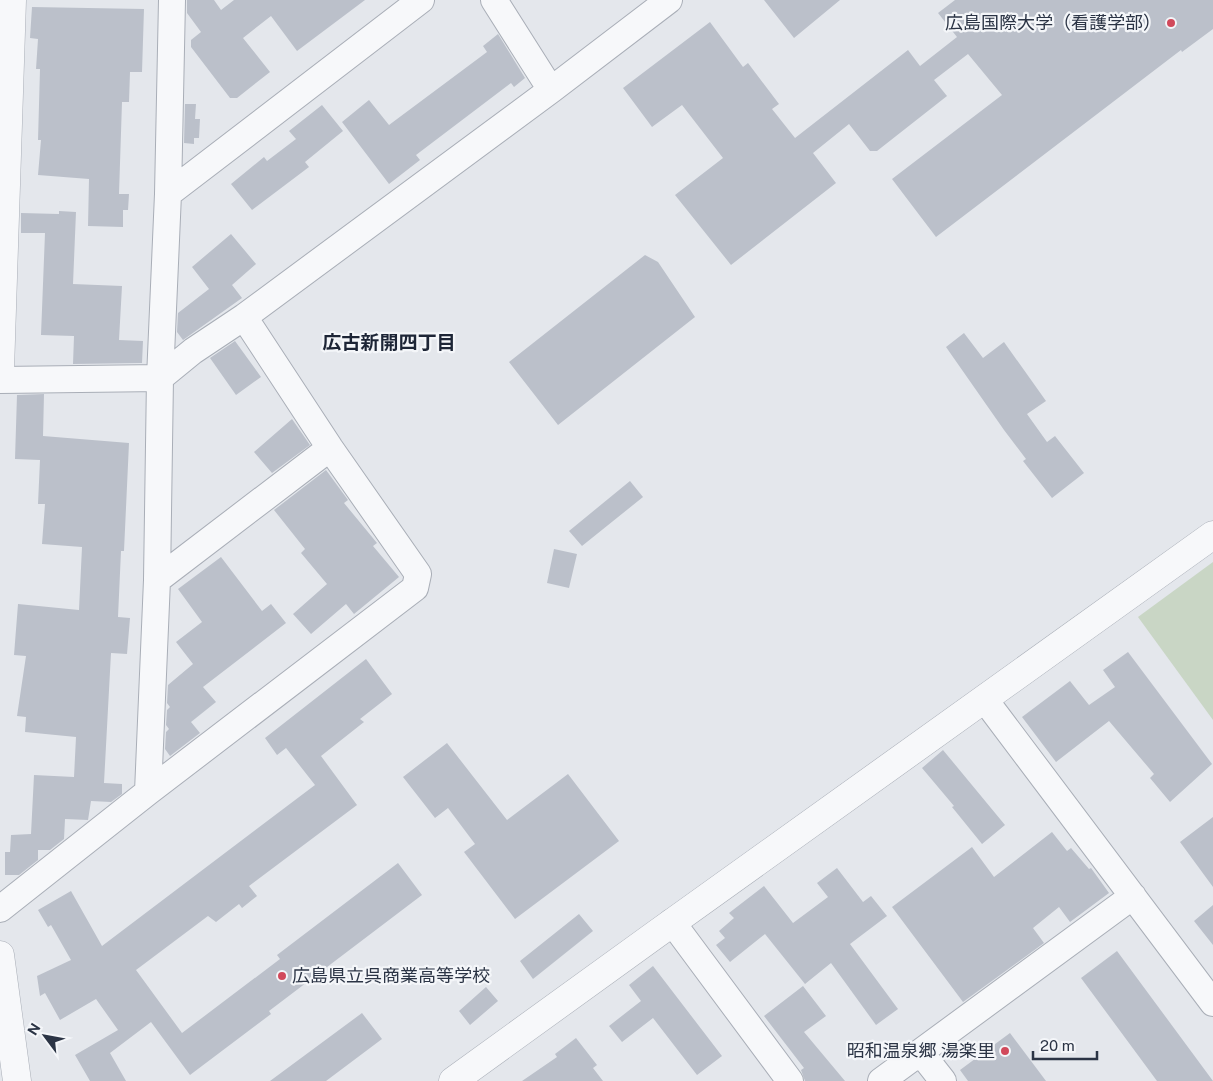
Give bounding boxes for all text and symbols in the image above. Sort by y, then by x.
place label: 広島国際大学（看護学部） [945,12,1161,33]
marker: 広島国際大学（看護学部） [1165,17,1177,29]
district label: 広古新開四丁目 [322,331,456,353]
place label: 広島県立呉商業高等学校 [292,965,490,986]
marker: 広島県立呉商業高等学校 [276,970,288,982]
north arrow [20,1011,70,1061]
text: N [24,1020,44,1038]
scale bar [1033,1028,1097,1060]
text: 20 m [1040,1037,1075,1054]
place label: 昭和温泉郷 湯楽里 [847,1040,995,1061]
marker: 昭和温泉郷 湯楽里 [999,1045,1011,1057]

